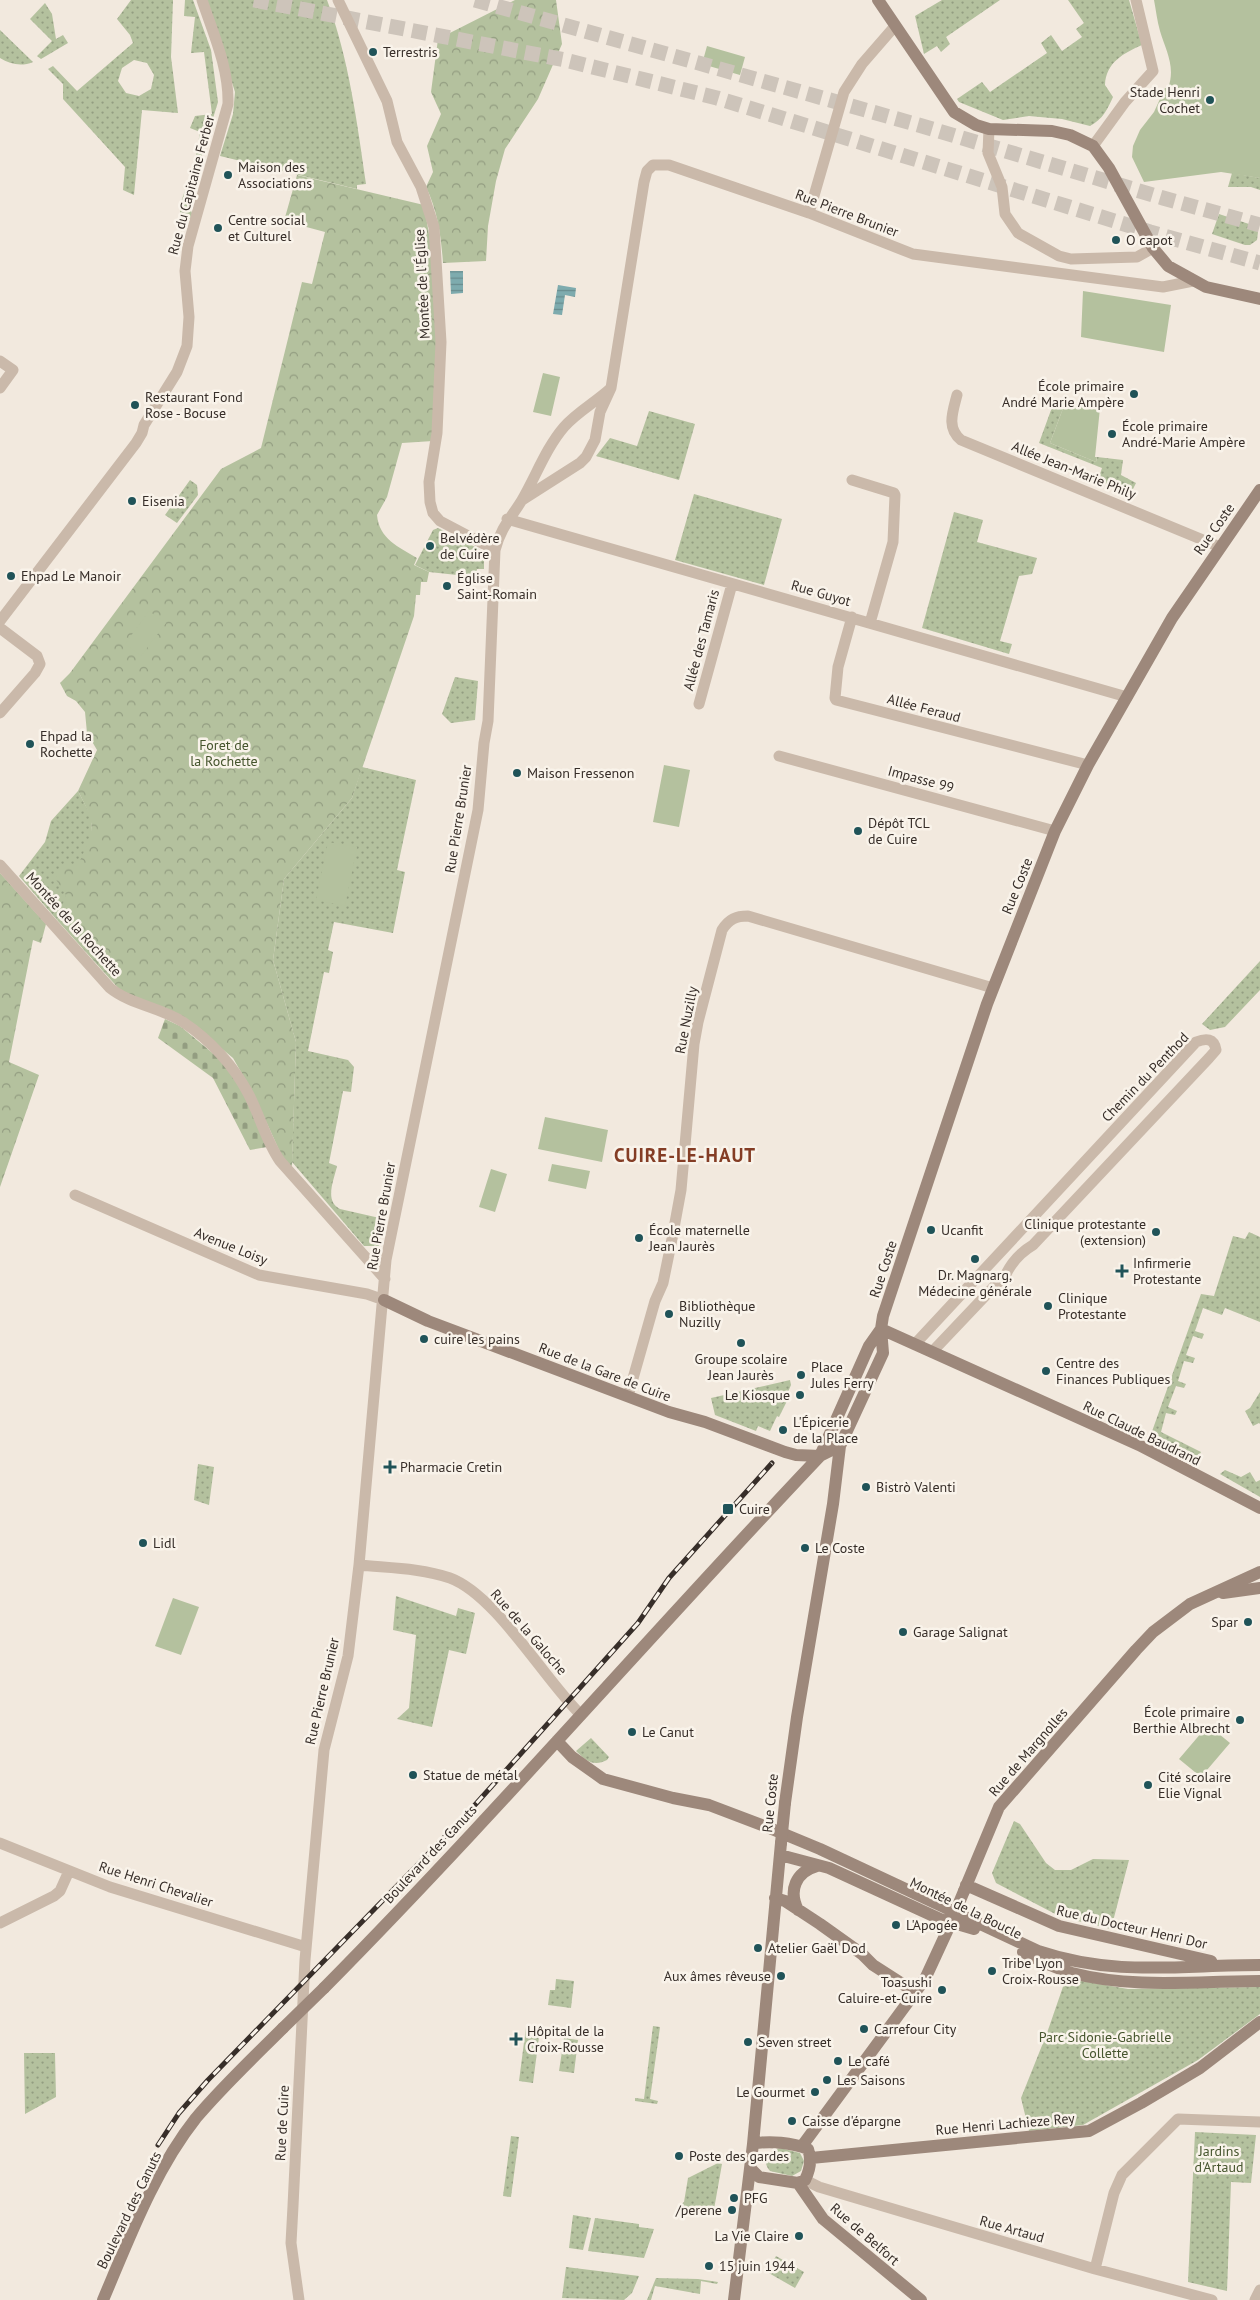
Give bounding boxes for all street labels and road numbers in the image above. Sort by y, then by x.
street label: Rue du Capitaine Ferber [164,113,218,257]
street label: Rue Pierre Brunier [793,185,902,241]
street label: Montée de l'Église [410,229,434,339]
street label: Allée Jean-Marie Phily [1009,437,1139,503]
street label: Rue Coste [1190,500,1238,558]
street label: Rue Guyot [789,576,853,610]
street label: Allée des Tamaris [679,587,723,693]
street label: Allée Feraud [885,690,963,726]
street label: Impasse 99 [886,762,956,796]
street label: Rue Pierre Brunier [441,763,475,874]
street label: Rue Coste [998,855,1036,917]
street label: Montée de la Rochette [22,868,126,980]
street label: Rue Nuzilly [671,984,701,1055]
street label: Chemin du Penthod [1098,1028,1192,1126]
street label: Rue Pierre Brunier [363,1160,399,1271]
street label: Avenue Loisy [192,1223,271,1269]
street label: Rue Coste [865,1238,901,1300]
street label: Rue de la Gare de Cuire [536,1338,674,1406]
street label: Rue Claude Baudrand [1080,1397,1204,1469]
street label: Rue de la Galoche [487,1585,571,1679]
street label: Rue Pierre Brunier [301,1635,343,1746]
street label: Rue de Margnolles [985,1704,1071,1800]
street label: Rue Coste [758,1773,782,1833]
street label: Boulevard des Canuts [380,1801,481,1907]
street label: Rue Henri Chevalier [97,1857,216,1911]
street label: Montée de la Boucle [907,1873,1025,1943]
street label: Rue du Docteur Henri Dor [1055,1901,1209,1953]
street label: Rue de Cuire [271,2085,293,2161]
street label: Rue Henri Lachieze Rey [935,2109,1076,2139]
street label: Boulevard des Canuts [93,2148,165,2272]
street label: Rue de Belfort [827,2199,904,2269]
street label: Rue Artaud [978,2211,1046,2247]

